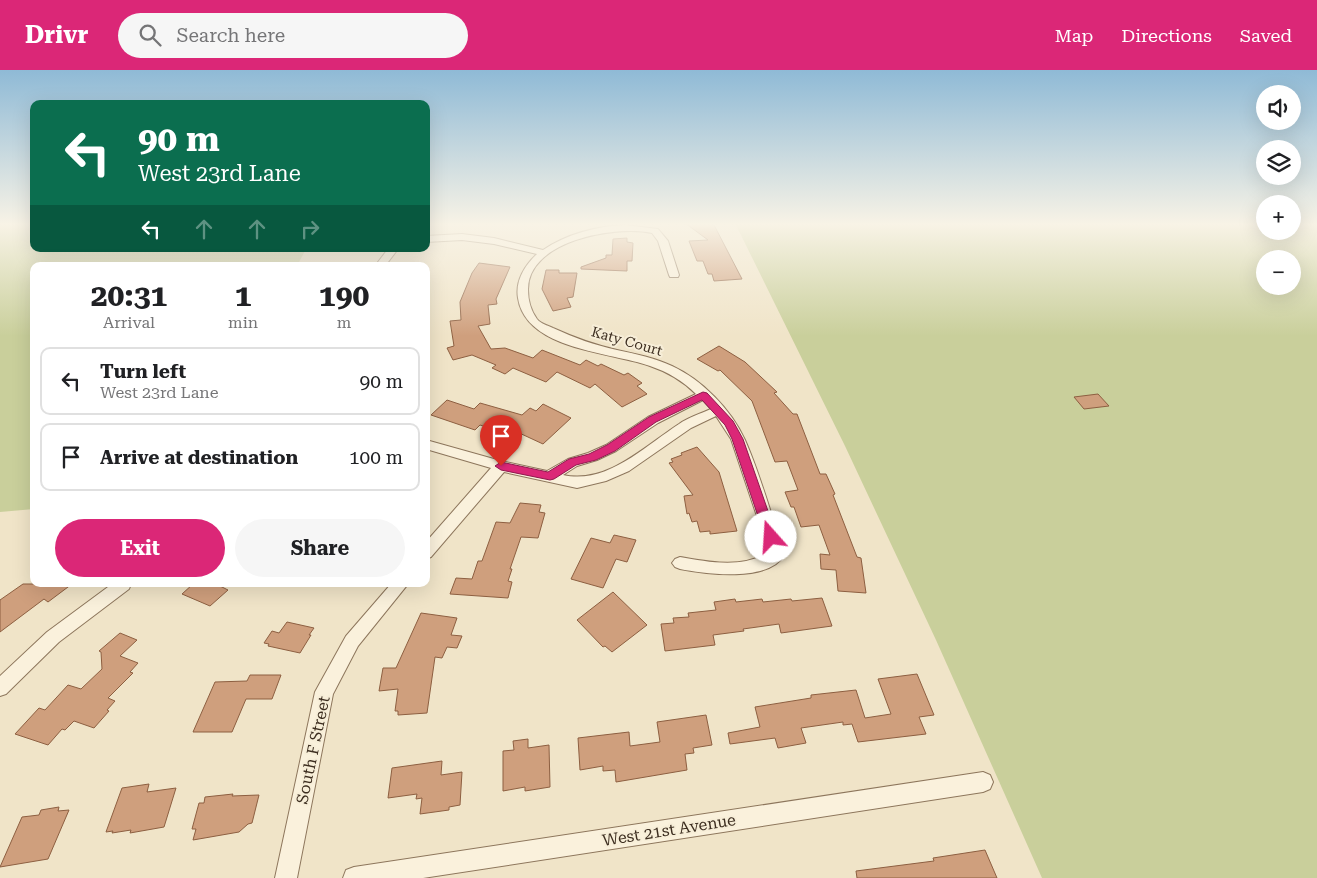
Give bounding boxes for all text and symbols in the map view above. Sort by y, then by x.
search box [118,13,468,58]
text: Drivr [25,21,88,49]
icon: search [136,21,164,49]
text: Search here [176,24,285,47]
text: Map [1055,25,1093,46]
text: Directions [1121,25,1212,46]
text: Saved [1240,25,1292,46]
map controls [1256,85,1301,295]
button: sound [1256,85,1301,130]
text: 90 m [138,119,220,160]
icon: left [55,120,120,185]
button: layers [1256,140,1301,185]
text: West 23rd Lane [138,161,301,186]
button: + [1256,195,1301,240]
icon: left [137,215,165,243]
icon: ahead [190,215,218,243]
icon: ahead [243,215,271,243]
icon: right [296,215,324,243]
button: − [1256,250,1301,295]
text: 20:31 [91,278,167,313]
text: 1 [235,278,251,313]
text: 190 [319,278,369,313]
text: Arrival [103,313,155,332]
text: min [228,313,258,332]
text: m [337,313,351,332]
street label: Katy Court [590,323,664,359]
text: Turn left [100,360,186,383]
icon: left [57,367,85,395]
text: 90 m [360,370,403,393]
text: West 23rd Lane [100,383,218,402]
pin [480,415,522,466]
icon: arrive [487,422,515,450]
icon: arrive [57,443,85,471]
text: Arrive at destination [100,446,298,469]
text: 100 m [349,446,403,469]
position arrow [744,510,796,562]
button: Exit [55,519,225,577]
button: Share [235,519,405,577]
street label: South F Street [292,694,334,806]
street label: West 21st Avenue [601,810,737,850]

